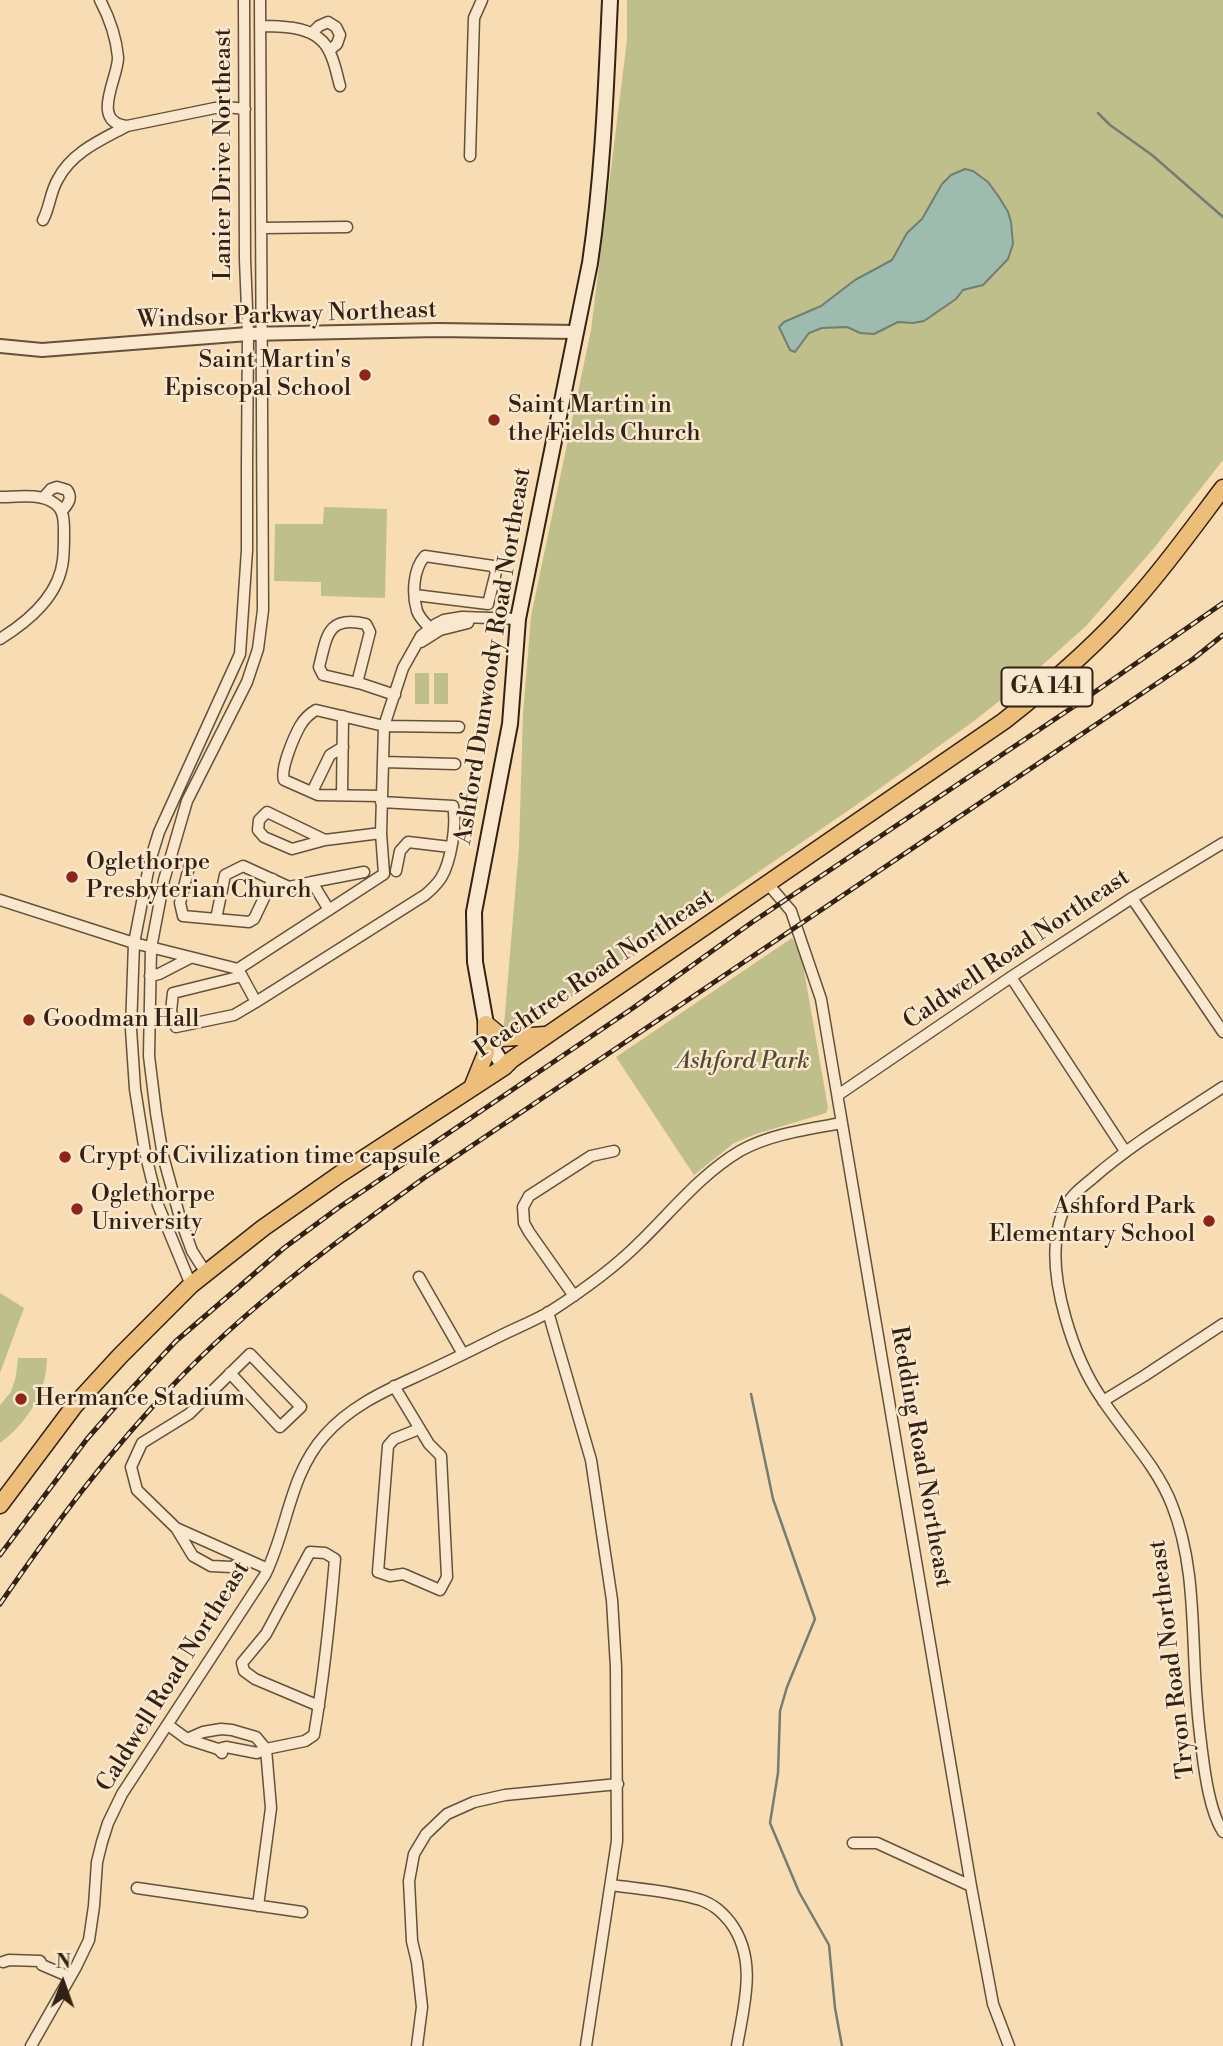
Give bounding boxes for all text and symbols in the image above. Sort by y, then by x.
street label: Lanier Drive Northeast [210,28,238,280]
street label: Windsor Parkway Northeast [137,296,437,336]
place label: Saint Martin's Episcopal School [164,347,351,403]
marker: Saint Martin's Episcopal School [357,367,373,383]
place label: Saint Martin in the Fields Church [508,392,701,448]
marker: Saint Martin in the Fields Church [486,412,502,428]
street label: Ashford Dunwoody Road Northeast [450,465,538,847]
road number: GA 141 [1002,667,1092,706]
place label: Oglethorpe Presbyterian Church [86,849,312,905]
street label: Caldwell Road Northeast [898,864,1136,1036]
marker: Oglethorpe Presbyterian Church [64,869,80,885]
street label: Peachtree Road Northeast [470,883,720,1065]
place label: Goodman Hall [43,1006,199,1034]
marker: Goodman Hall [21,1012,37,1028]
park label: Ashford Park [676,1048,810,1076]
place label: Crypt of Civilization time capsule [79,1143,441,1171]
marker: Crypt of Civilization time capsule [57,1149,73,1165]
place label: Oglethorpe University [91,1181,215,1237]
place label: Ashford Park Elementary School [989,1193,1195,1249]
marker: Oglethorpe University [69,1201,85,1217]
marker: Ashford Park Elementary School [1201,1213,1217,1229]
street label: Redding Road Northeast [883,1324,957,1590]
place label: Hermance Stadium [35,1385,245,1413]
marker: Hermance Stadium [13,1391,29,1407]
street label: Tryon Road Northeast [1144,1538,1202,1780]
street label: Caldwell Road Northeast [91,1556,257,1798]
north arrow [28,1948,98,2018]
text: N [56,1950,71,1974]

